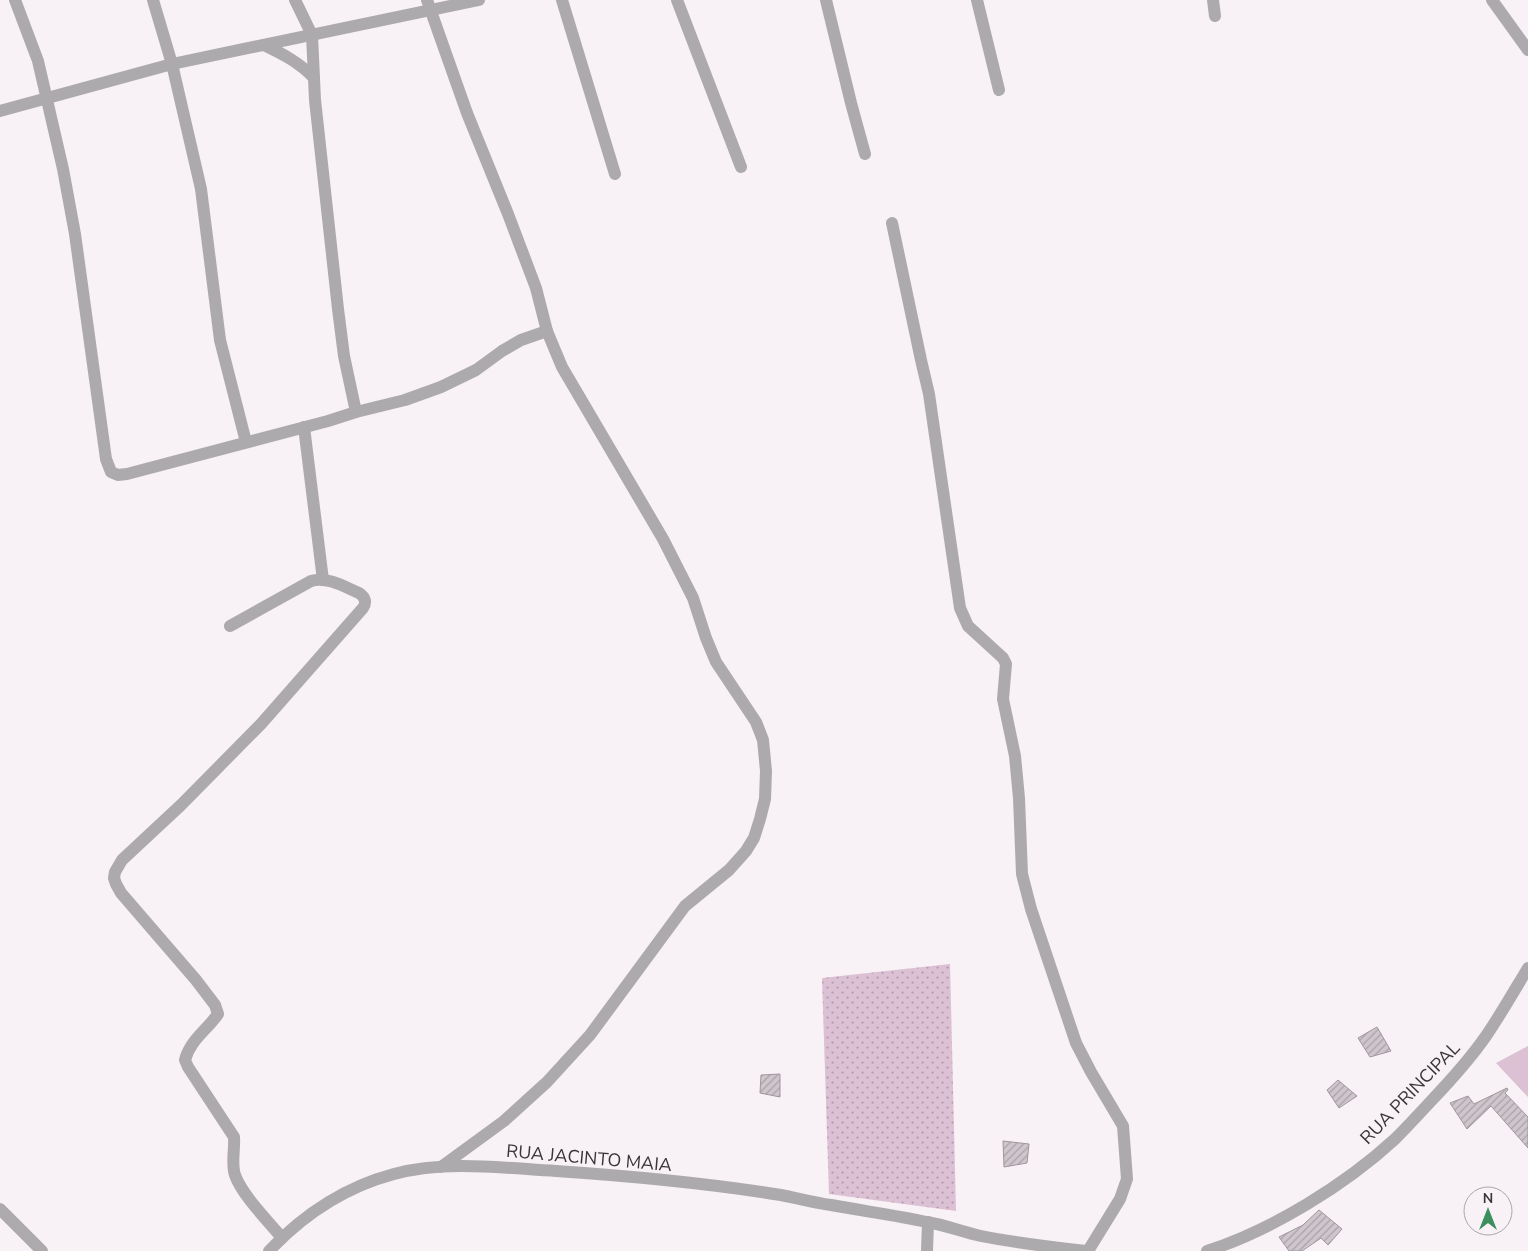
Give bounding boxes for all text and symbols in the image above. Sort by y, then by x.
street label: RUA PRINCIPAL [1355,1036,1465,1149]
street label: RUA JACINTO MAIA [505,1139,673,1177]
north arrow [1463,1186,1513,1236]
text: N [1483,1189,1493,1208]

